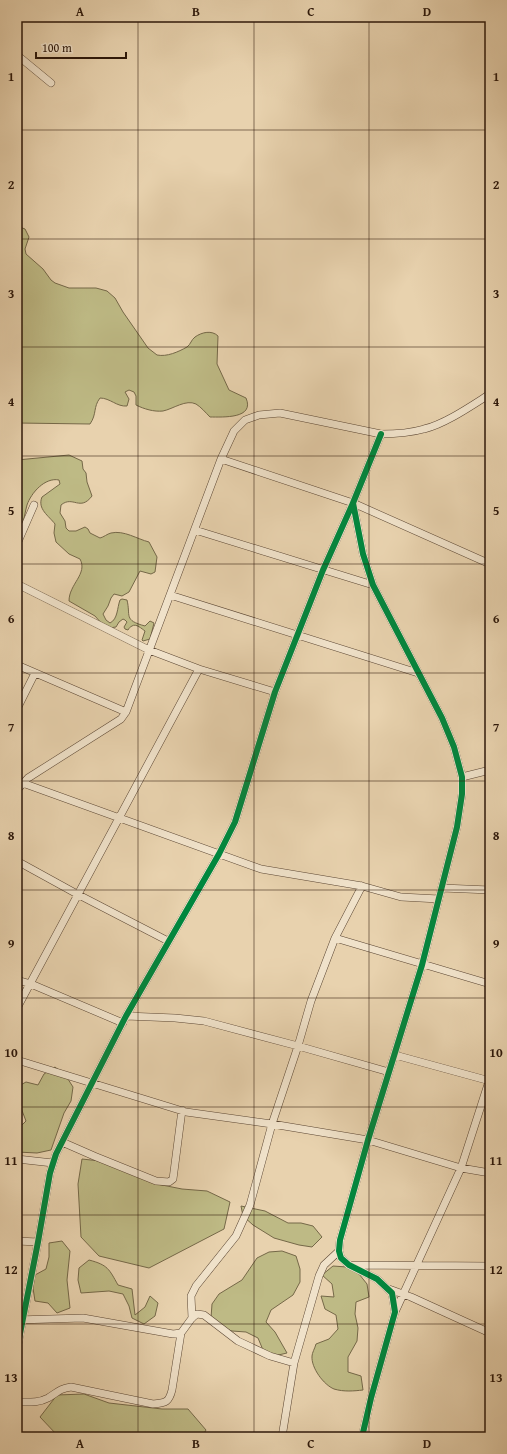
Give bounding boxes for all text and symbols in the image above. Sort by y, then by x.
text: A [76,2,85,21]
text: B [192,2,200,21]
text: C [307,2,315,21]
text: D [423,2,431,21]
scale bar [36,34,126,60]
text: 100 m [42,39,72,56]
text: 1 [8,67,14,86]
text: 1 [493,67,499,86]
text: 2 [8,175,15,194]
text: 2 [493,175,500,194]
text: 3 [8,284,14,303]
text: 3 [493,284,499,303]
text: 4 [8,392,15,411]
text: 4 [493,392,500,411]
text: 5 [8,501,15,520]
text: 5 [493,501,500,520]
text: 6 [8,609,15,628]
text: 6 [493,609,500,628]
text: 7 [8,718,15,737]
text: 7 [493,718,500,737]
text: 8 [8,826,15,845]
text: 8 [493,826,500,845]
text: 9 [8,934,15,953]
text: 9 [493,934,500,953]
text: 10 [4,1043,18,1062]
text: 10 [489,1043,503,1062]
text: 11 [4,1151,18,1170]
text: 11 [489,1151,503,1170]
text: 12 [4,1260,18,1279]
text: 12 [489,1260,503,1279]
text: 13 [4,1368,18,1387]
text: 13 [489,1368,503,1387]
text: A [76,1434,85,1453]
text: B [192,1434,200,1453]
text: C [307,1434,315,1453]
text: D [423,1434,431,1453]

